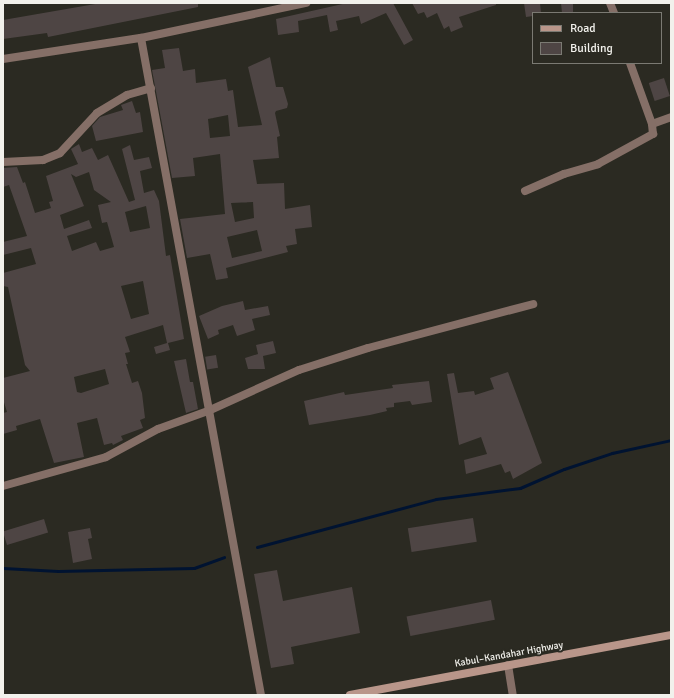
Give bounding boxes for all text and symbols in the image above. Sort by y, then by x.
legend [532,12,662,64]
text: Road [570,21,596,36]
text: Building [570,41,613,56]
street label: Kabul–Kandahar Highway [454,640,564,670]

